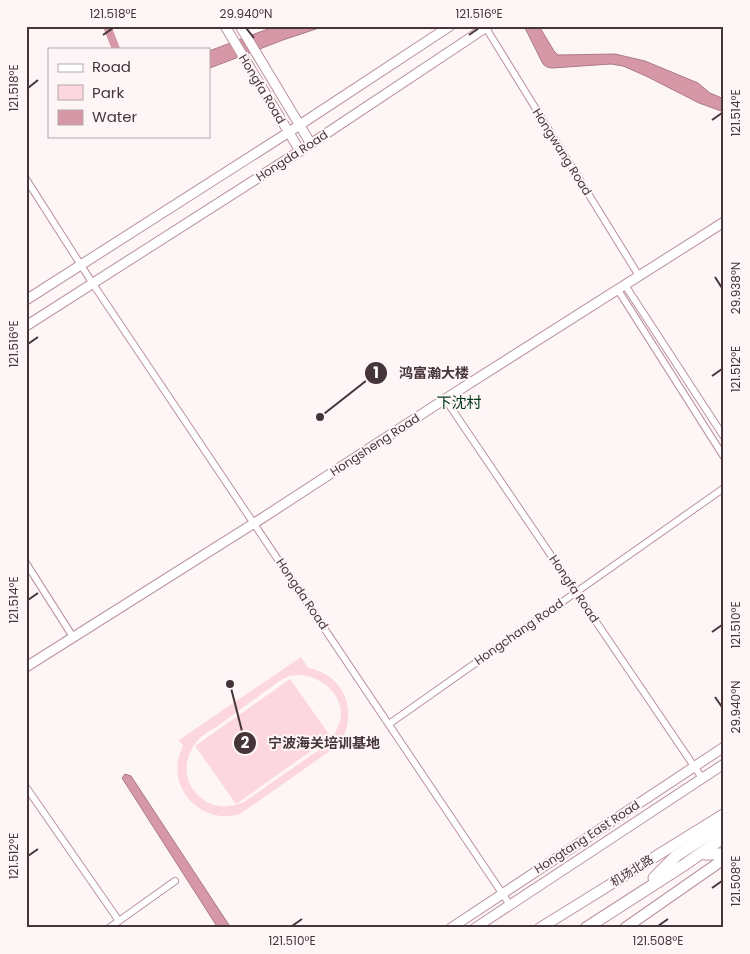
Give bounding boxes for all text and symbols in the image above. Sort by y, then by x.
text: 121.518°E [89,5,137,22]
text: 29.940°N [220,5,272,22]
text: 121.516°E [455,5,503,22]
legend [48,48,210,138]
street label: Hongfa Road [235,51,290,127]
text: Road [92,56,131,77]
text: 121.518°E [5,64,22,112]
text: Park [92,82,124,103]
text: 121.514°E [727,89,744,137]
street label: Hongwang Road [529,105,596,199]
text: Water [92,106,138,127]
street label: Hongda Road [253,126,331,185]
text: 29.938°N [727,262,744,314]
text: 121.516°E [5,320,22,368]
text: 121.512°E [727,346,744,392]
callout: 鸿富瀚大楼 [364,358,479,387]
text: 1 [373,362,379,383]
text: 鸿富瀚大楼 [399,363,469,383]
district label: 下沈村 [436,392,482,413]
street label: Hongsheng Road [327,409,423,480]
street label: Hongfa Road [545,552,603,626]
street label: Hongda Road [272,555,333,633]
text: 121.514°E [5,576,22,624]
street label: Hongchang Road [471,594,567,669]
text: 121.510°E [727,601,744,649]
text: 29.940°N [727,681,744,733]
callout: 宁波海关培训基地 [233,728,390,757]
text: 2 [241,732,250,753]
text: 宁波海关培训基地 [268,733,380,753]
street label: Hongtang East Road [531,796,643,877]
text: 121.512°E [5,833,22,879]
street label: 机场北路 [607,851,657,891]
text: 121.508°E [727,856,744,906]
text: 121.510°E [268,932,316,949]
text: 121.508°E [633,932,683,949]

